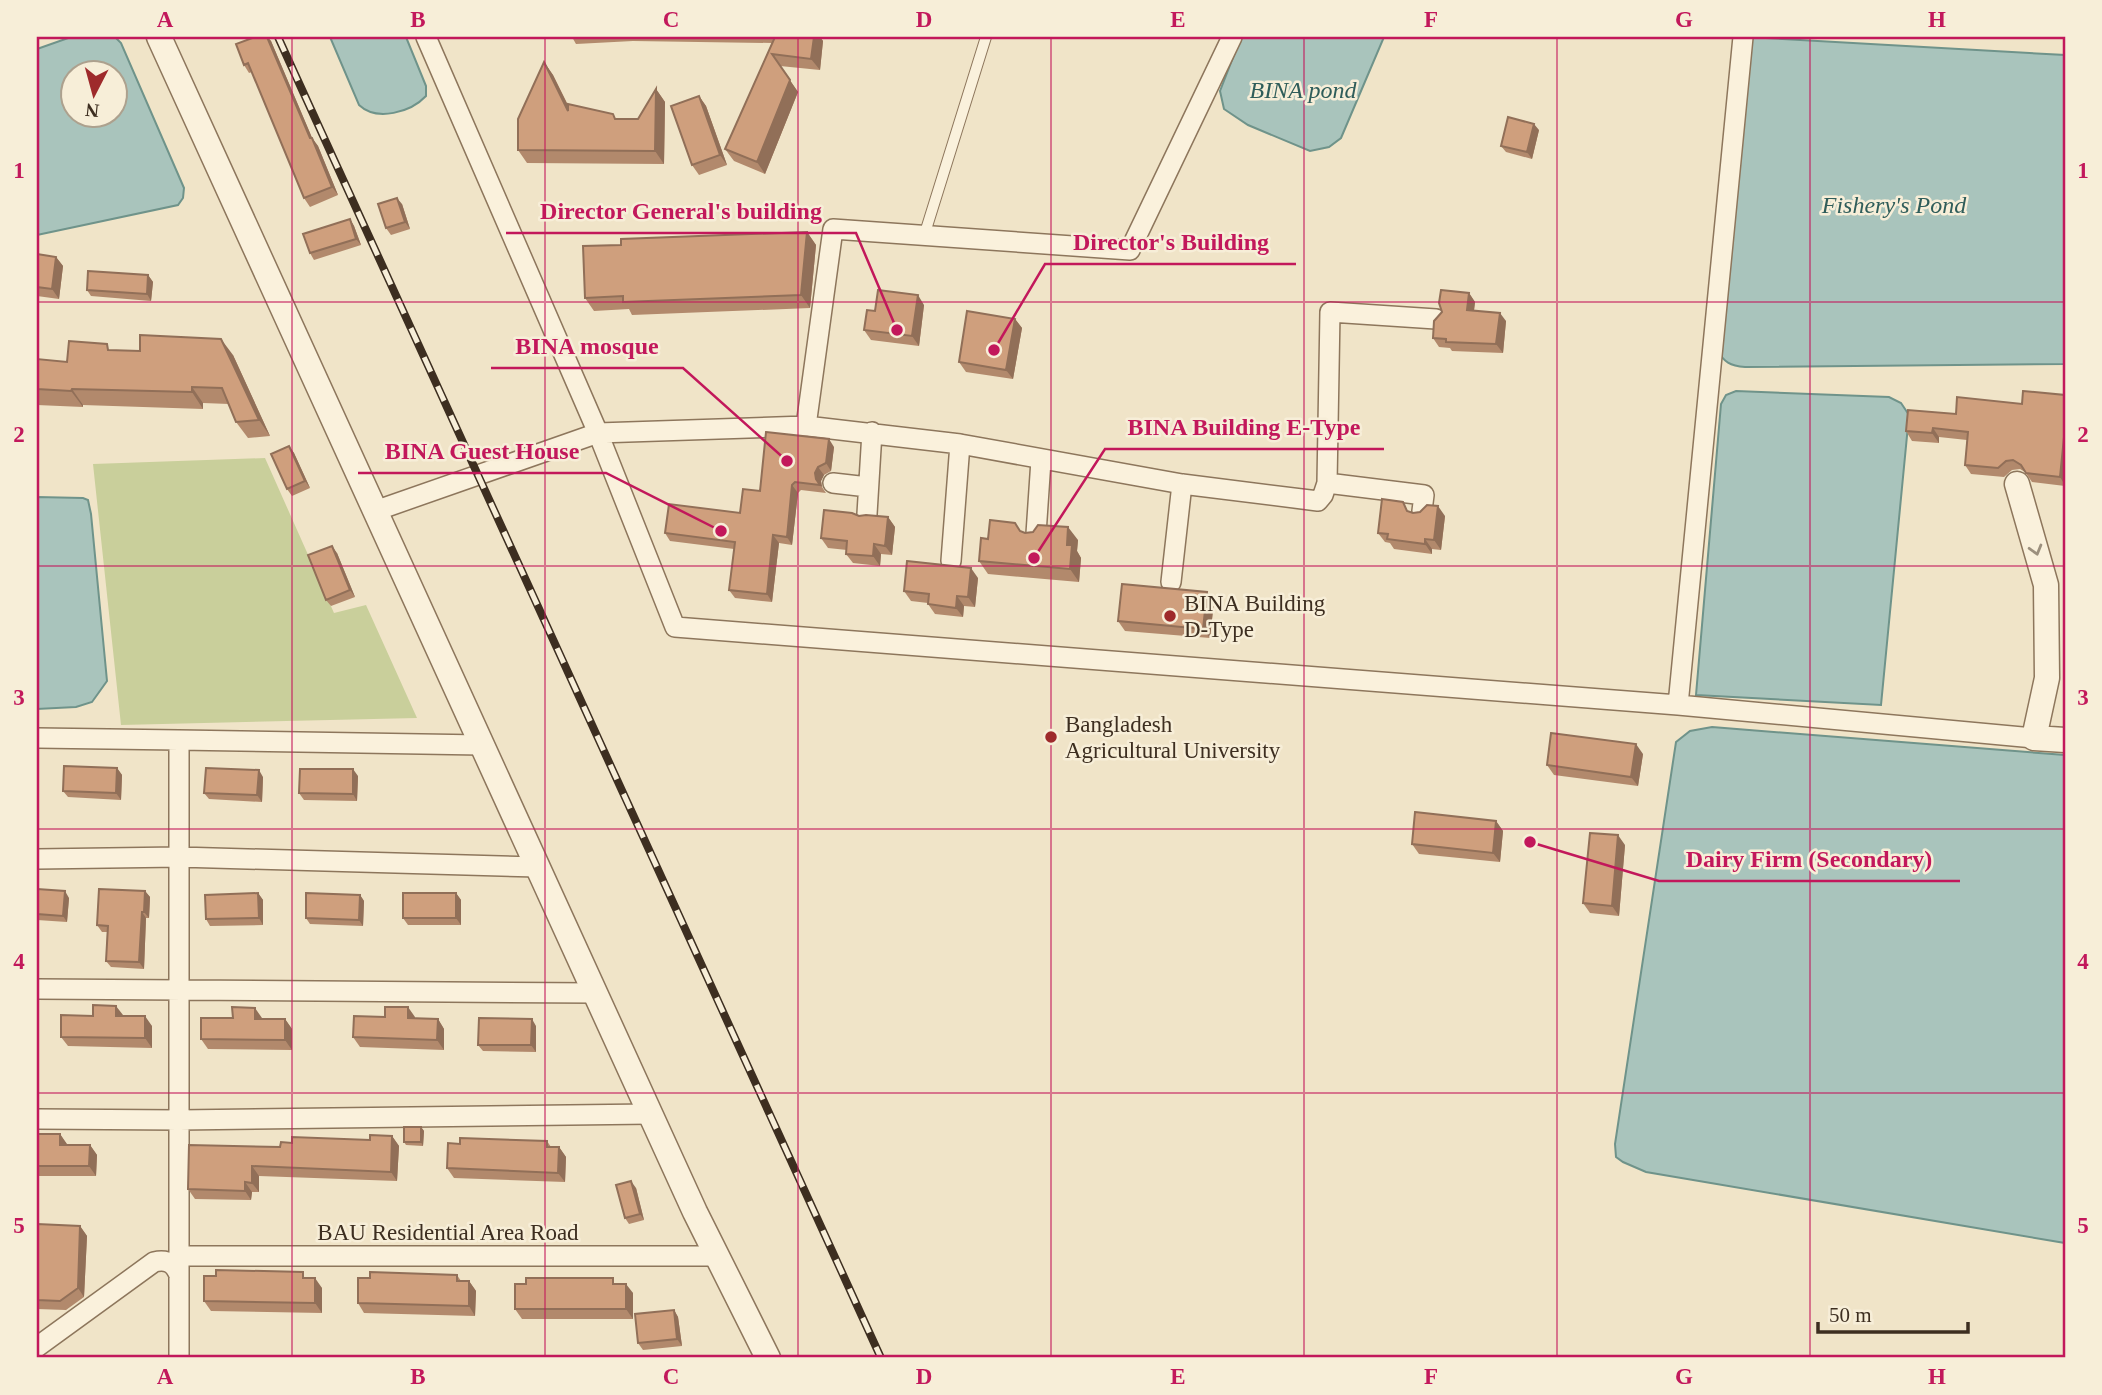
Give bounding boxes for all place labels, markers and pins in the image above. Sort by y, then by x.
callout: Director General's building [506,188,856,233]
callout: Director's Building [1045,219,1296,264]
callout: BINA mosque [491,323,683,368]
callout: BINA Building E-Type [1105,404,1384,449]
callout: BINA Guest House [358,428,606,473]
place label: BINA Building D-Type [1184,591,1326,642]
marker: BINA Building D-Type [1162,608,1178,624]
place label: Bangladesh Agricultural University [1065,712,1281,763]
marker: Bangladesh Agricultural University [1043,729,1059,745]
callout: Dairy Firm (Secondary) [1659,836,1960,881]

